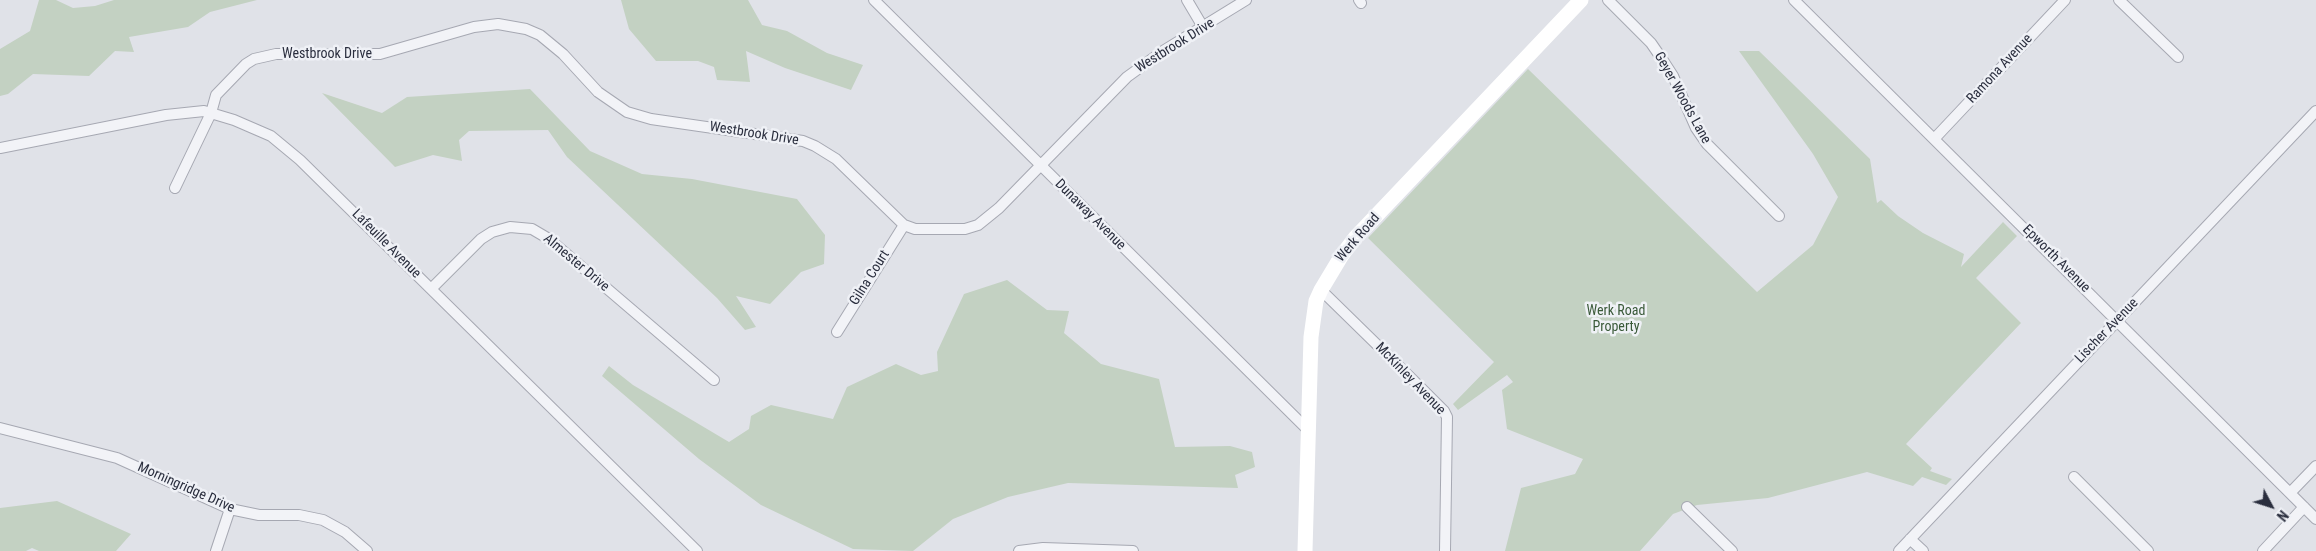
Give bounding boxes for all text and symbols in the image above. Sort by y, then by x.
street label: Westbrook Drive [1132,15,1218,77]
street label: Ramona Avenue [1964,31,2036,107]
street label: Westbrook Drive [282,46,372,62]
street label: Geyer Woods Lane [1650,49,1714,147]
street label: Westbrook Drive [708,119,800,149]
street label: Dunaway Avenue [1051,176,1129,254]
street label: Lafeuille Avenue [348,206,424,282]
street label: Werk Road [1332,210,1384,266]
street label: Epworth Avenue [2019,222,2093,296]
street label: Almester Drive [540,231,612,295]
street label: Gilna Court [846,247,894,309]
street label: Lischer Avenue [2072,295,2142,367]
park label: Werk Road Property [1587,303,1645,336]
street label: McKinley Avenue [1371,339,1449,419]
street label: Morningridge Drive [135,459,237,517]
north arrow [2246,481,2296,531]
text: N [2274,507,2291,524]

